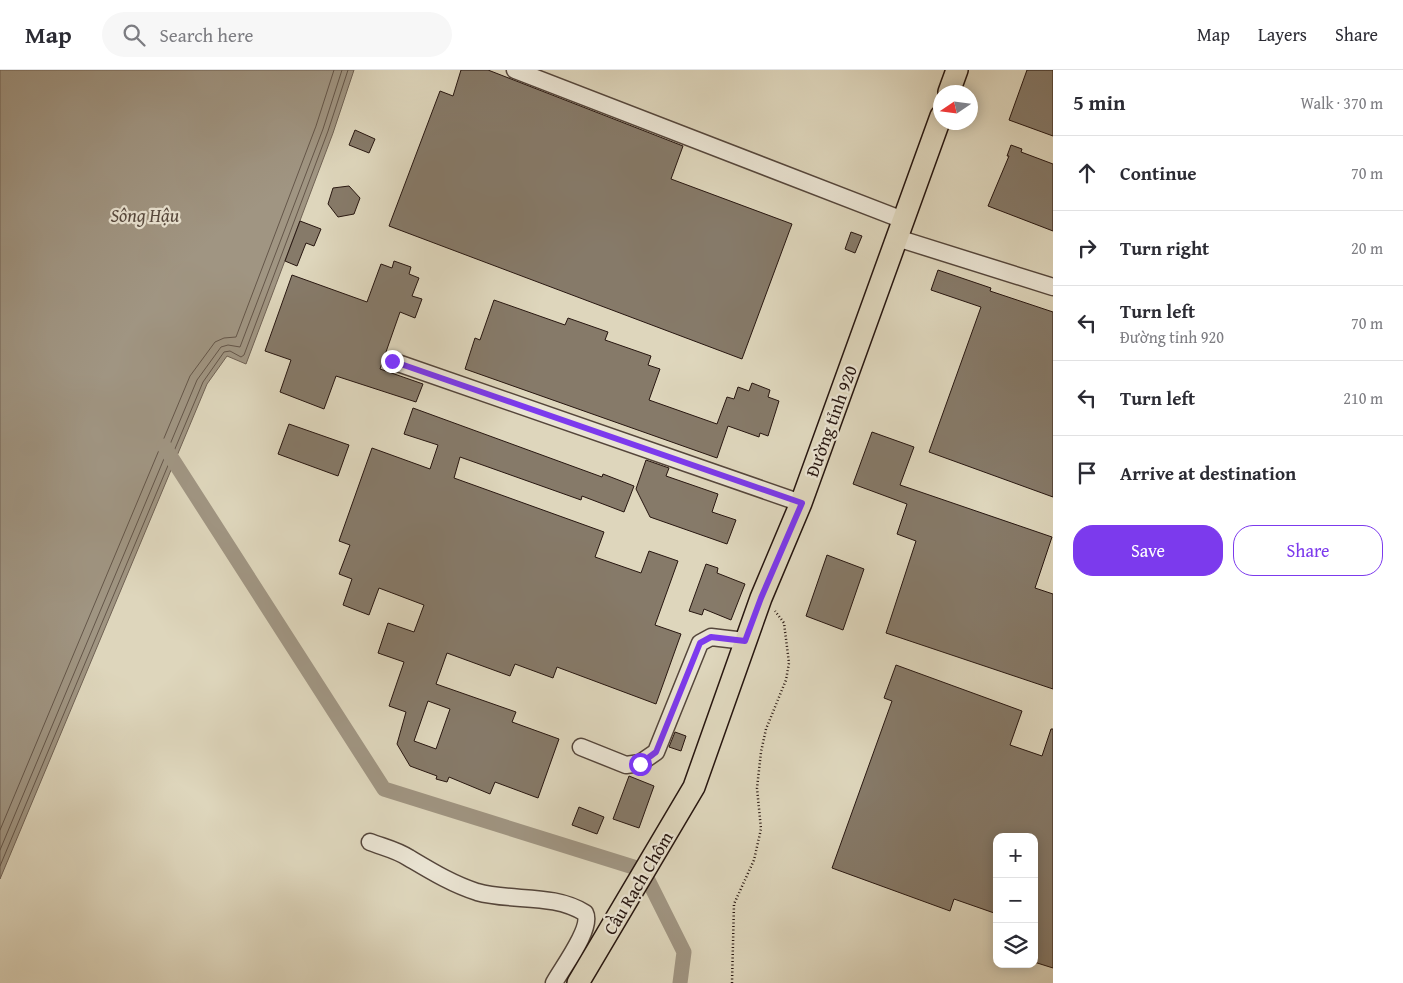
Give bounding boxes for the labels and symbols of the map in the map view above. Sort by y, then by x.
north arrow [933,85,978,130]
water label: Sông Hậu [111,201,180,229]
route end [381,350,404,373]
street label: Đường tỉnh 920 [798,361,864,481]
route start [629,753,652,776]
street label: Cầu Rạch Chôm [596,826,680,940]

